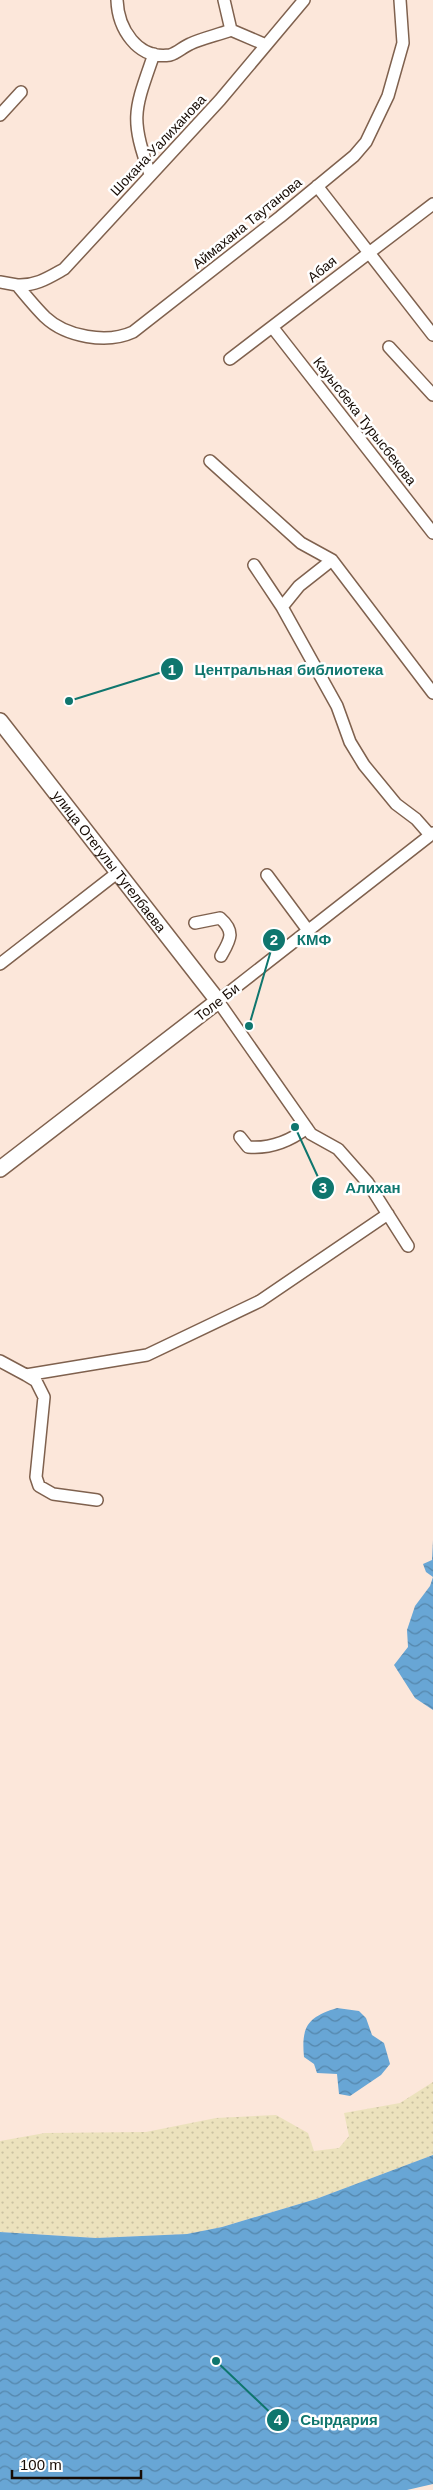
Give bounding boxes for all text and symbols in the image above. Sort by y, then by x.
street label: Шокана Уалиханова [107,91,209,199]
street label: Аймахана Таутанова [189,174,305,272]
street label: Абая [304,253,340,285]
street label: Кауысбека Турысбекова [310,354,420,488]
callout: Центральная библиотека [160,654,393,684]
text: 1 [168,661,176,678]
text: Центральная библиотека [195,661,384,678]
street label: улица Отегулы Тугелбаева [49,788,169,935]
callout: КМФ [262,925,341,955]
text: 2 [270,931,278,948]
text: КМФ [297,931,331,948]
street label: Толе Би [192,980,242,1024]
callout: Алихан [311,1173,411,1203]
text: 3 [319,1179,327,1196]
text: Алихан [345,1179,401,1196]
callout: Сырдария [266,2405,388,2435]
text: 4 [274,2411,283,2428]
text: Сырдария [300,2411,378,2428]
scale bar [12,2448,141,2480]
text: 100 m [20,2456,62,2473]

